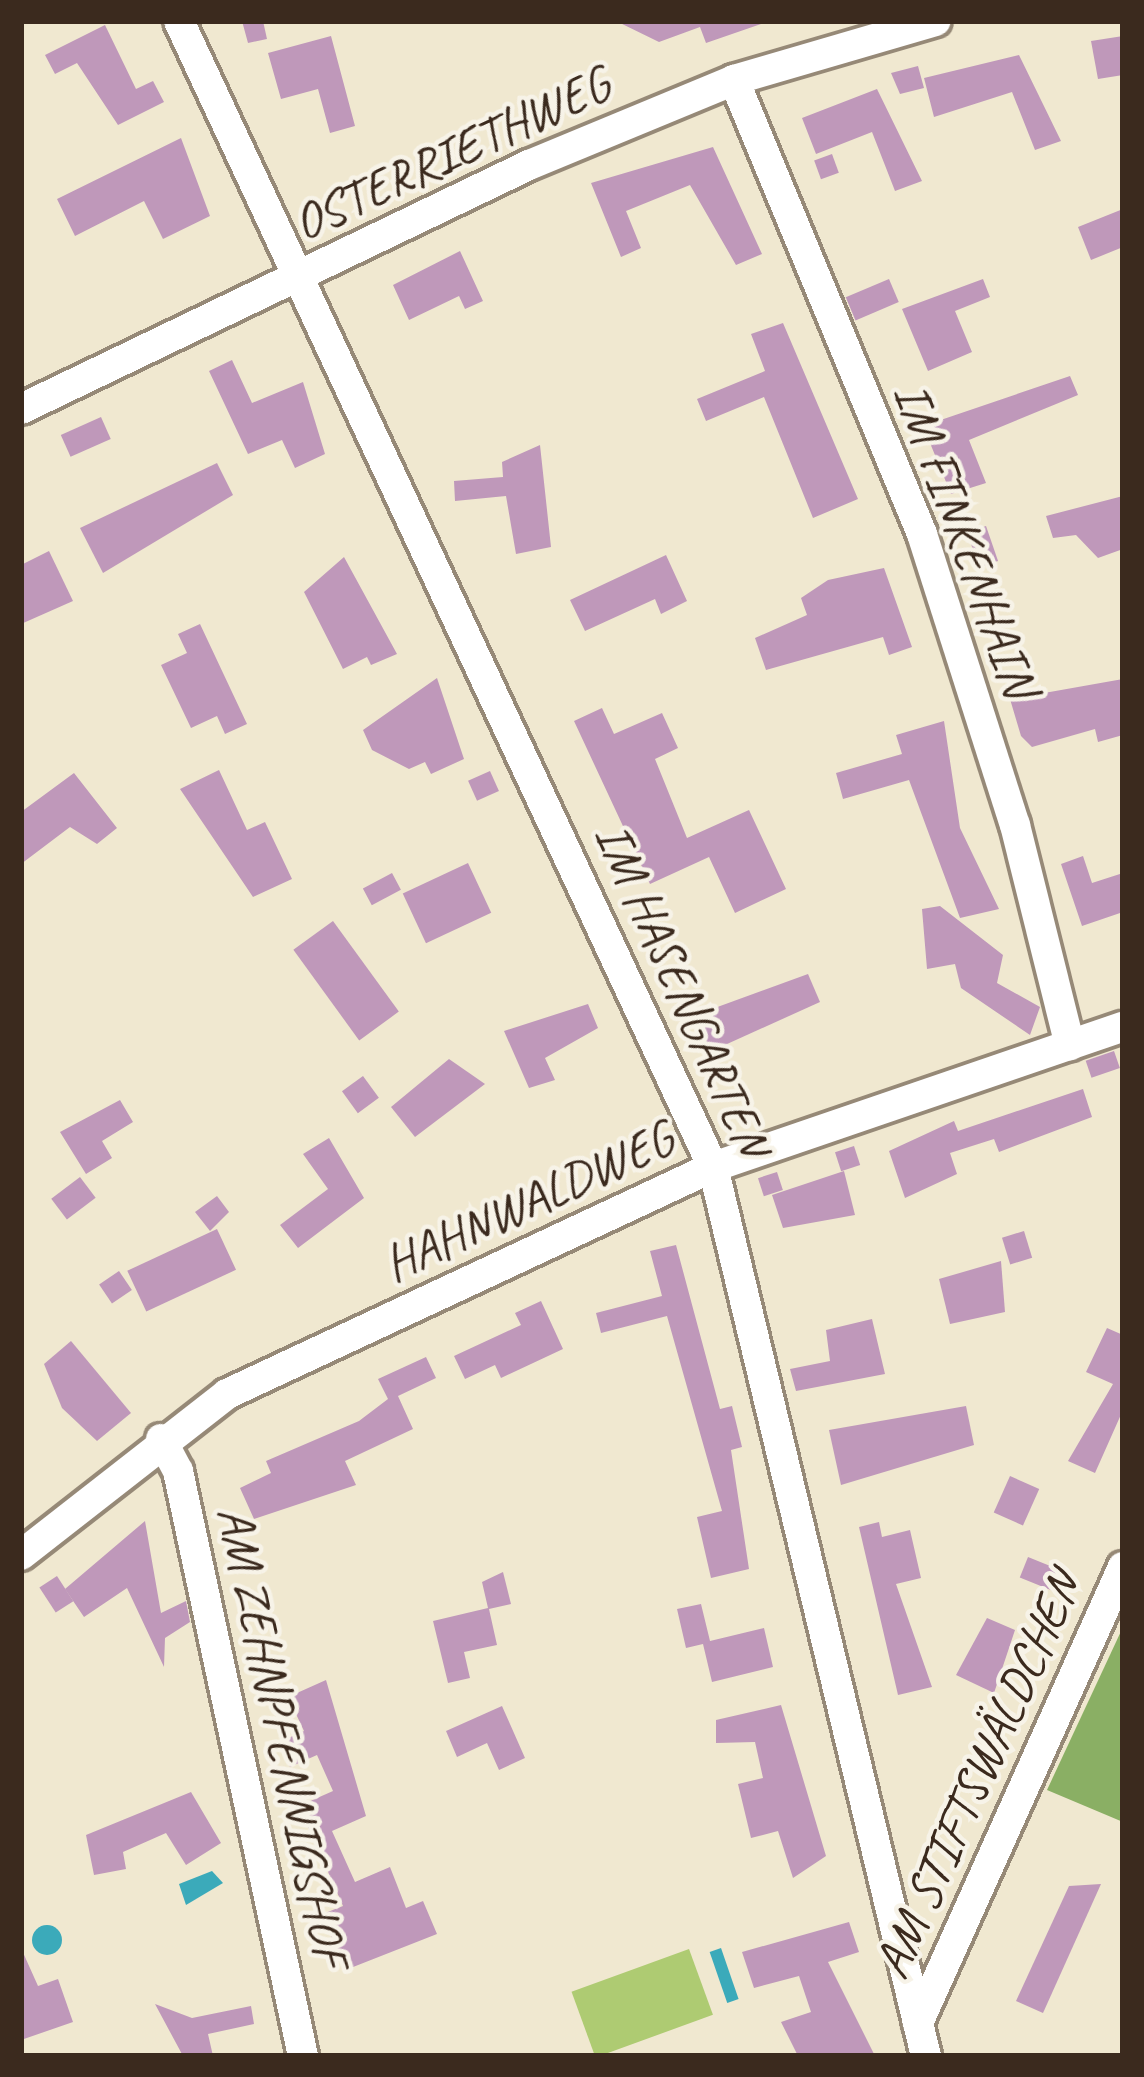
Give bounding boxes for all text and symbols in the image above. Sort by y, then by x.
street label: OSTERRIETHWEG [283,53,619,253]
street label: IM FINKENHAIN [881,374,1051,704]
street label: IM HASENGARTEN [582,813,784,1165]
street label: HAHNWALDWEG [373,1107,683,1295]
street label: AM ZEHNPFENNIGSHOF [205,1502,361,1970]
street label: AM STIFTSWÄLDCHEN [861,1564,1093,1986]

